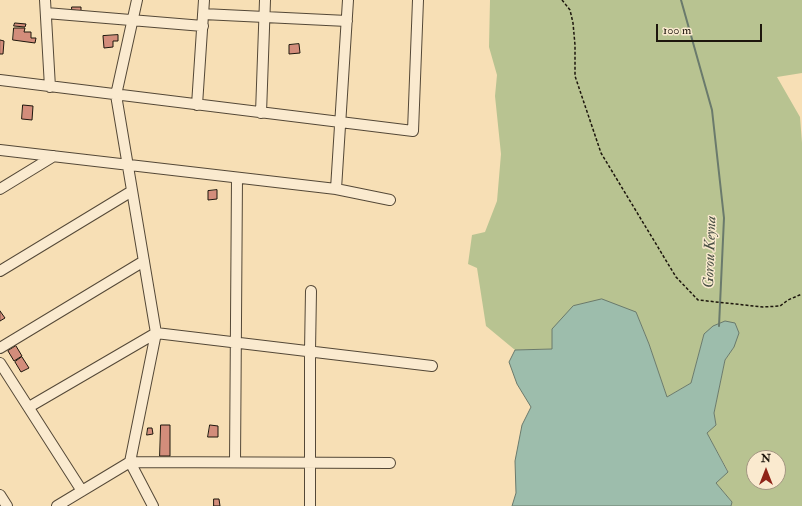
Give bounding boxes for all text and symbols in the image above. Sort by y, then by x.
scale bar [658,16,764,42]
text: 100 m [663,23,691,38]
water label: Gorou Keyna [701,216,721,288]
north arrow [746,450,786,490]
text: N [761,452,771,465]

